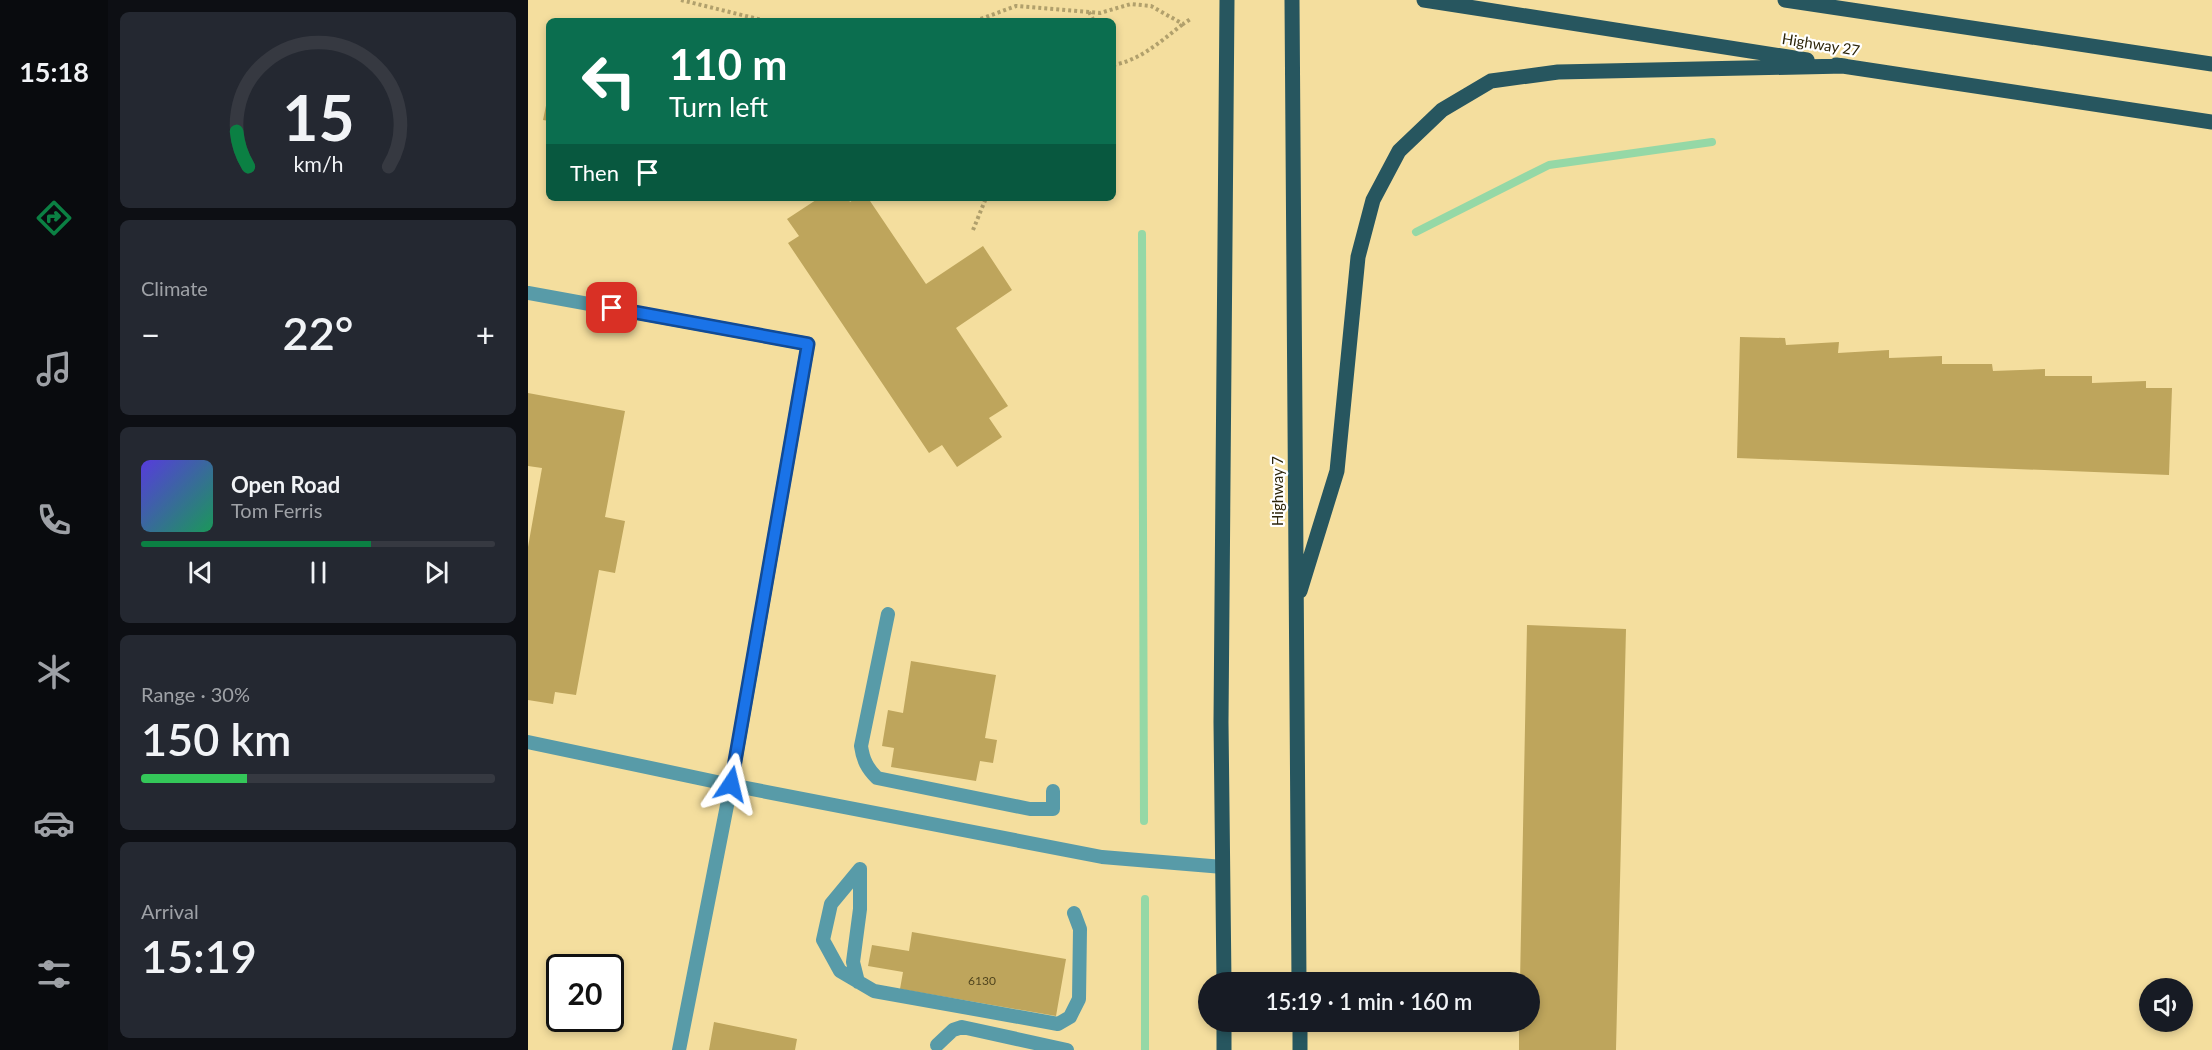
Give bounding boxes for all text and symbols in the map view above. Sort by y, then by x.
street label: Highway 27 [1781,29,1862,59]
text: 110 m [669,39,787,89]
icon: left [570,42,648,120]
text: 15:18 [19,55,89,88]
text: 15 [282,79,354,154]
text: Turn left [669,90,768,123]
text: km/h [293,151,343,177]
icon: arrive [631,156,664,189]
text: Then [570,159,619,186]
icon: directions [33,197,75,239]
text: Climate [141,276,208,300]
pin [586,282,637,333]
icon: arrive [595,291,628,324]
text: 22° [283,306,353,360]
text: − [141,314,160,354]
text: + [476,314,495,354]
icon: music [33,348,75,390]
street label: Highway 7 [1268,456,1286,526]
text: Open Road [231,471,340,498]
text: Tom Ferris [231,498,322,522]
icon: phone [33,499,75,541]
icon: previous [184,556,217,589]
icon: pause [302,556,335,589]
icon: next [420,556,453,589]
icon: climate [33,651,75,693]
text: Range · 30% [141,682,250,706]
text: 150 km [141,712,291,766]
position arrow [699,752,763,816]
icon: car [33,802,75,844]
text: Arrival [141,899,199,923]
text: 15:19 [141,929,257,983]
icon: filters [33,953,75,995]
speed limit sign: 20 [546,954,624,1032]
house number: 6130 [968,973,996,988]
map controls [2139,978,2193,1032]
button: sound [2139,978,2193,1032]
text: 15:19 · 1 min · 160 m [1266,988,1472,1015]

